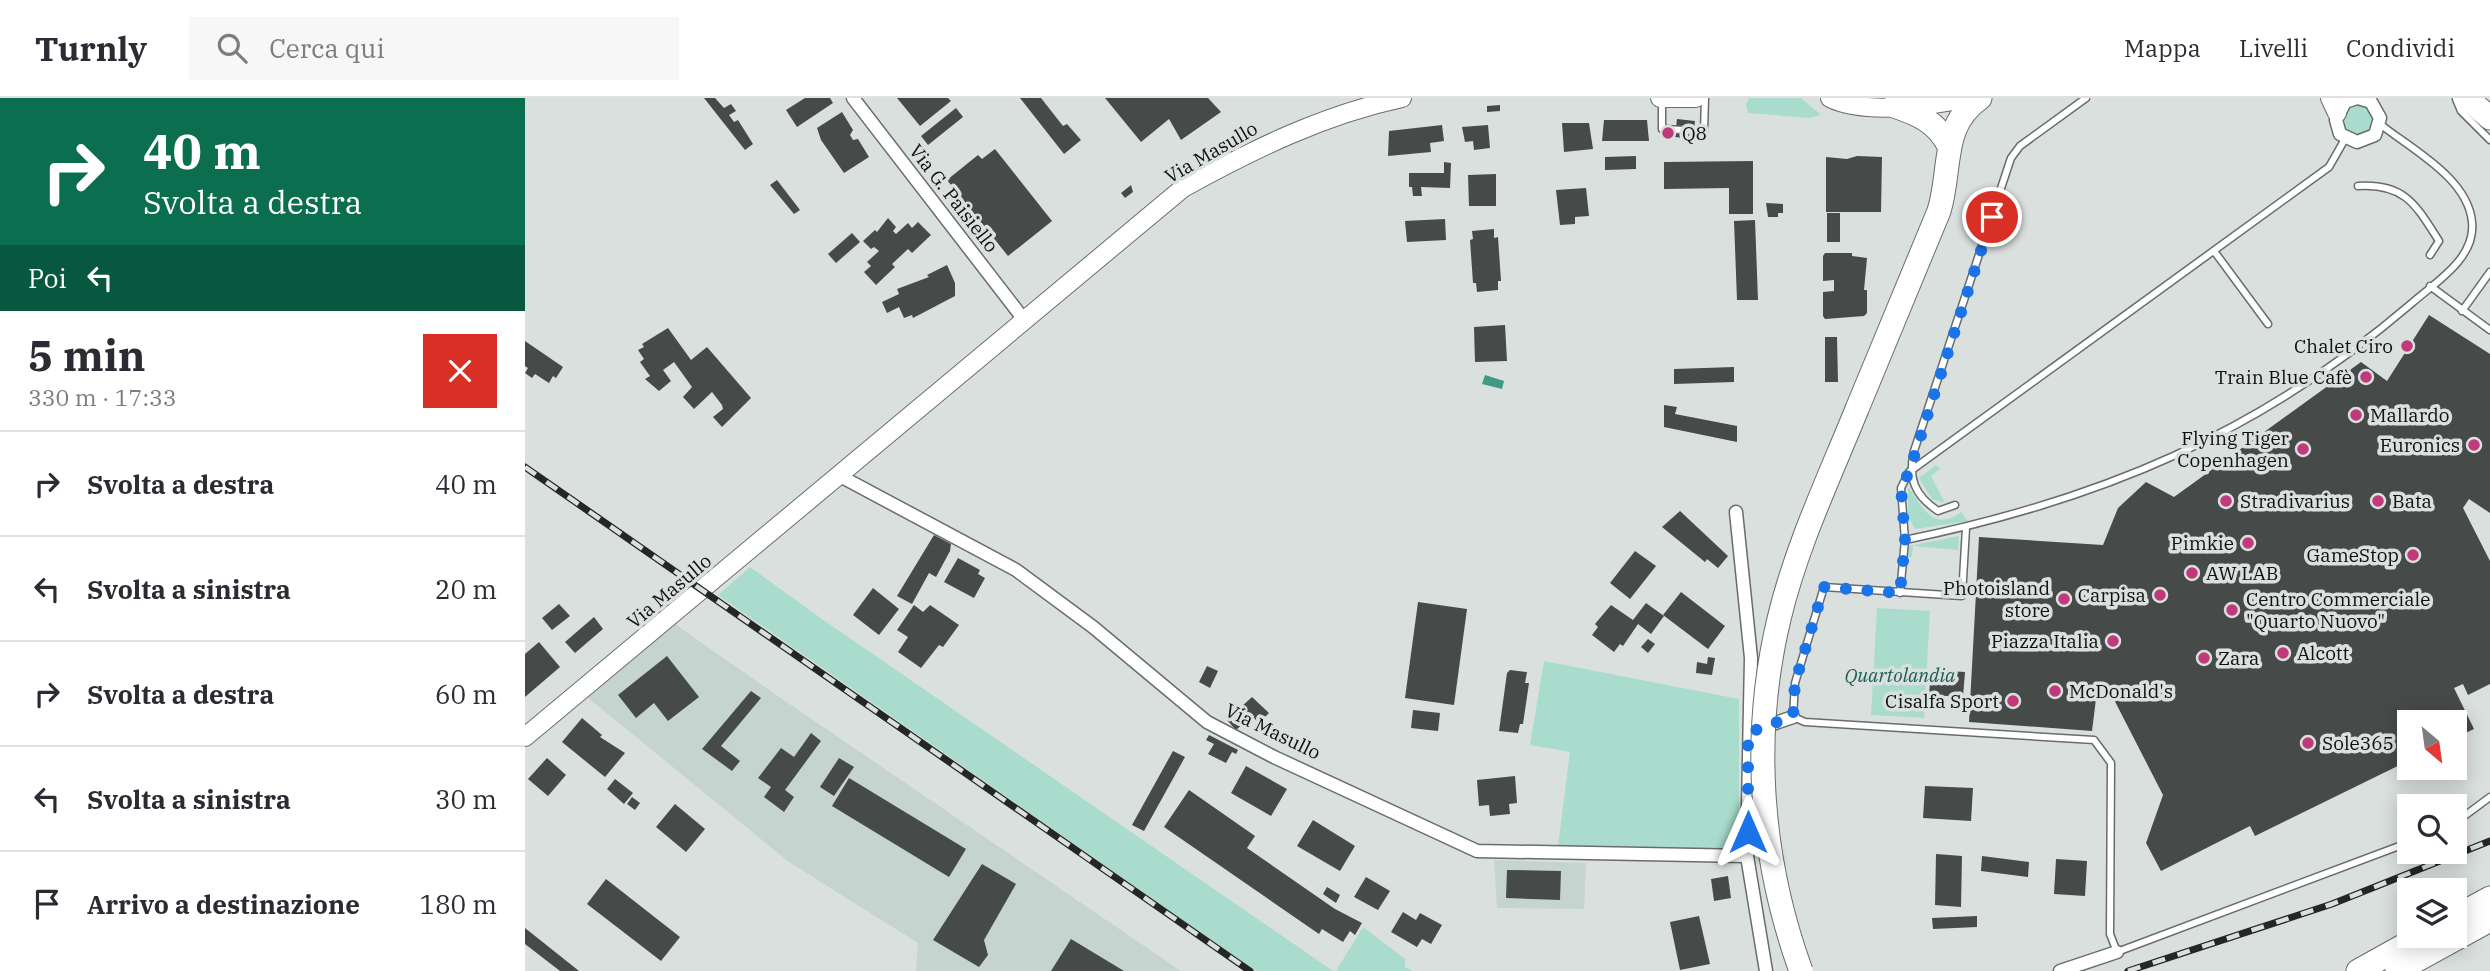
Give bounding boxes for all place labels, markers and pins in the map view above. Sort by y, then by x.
place label: Q8 [1682,121,1707,145]
marker: Q8 [1660,125,1676,141]
pin [1962,187,2022,247]
place label: Chalet Ciro [2294,334,2393,358]
marker: Chalet Ciro [2399,338,2415,354]
place label: Train Blue Cafè [2215,365,2352,389]
marker: Train Blue Cafè [2358,369,2374,385]
place label: Mallardo [2370,403,2449,427]
marker: Mallardo [2348,407,2364,423]
place label: Flying Tiger Copenhagen [2177,426,2290,472]
place label: Euronics [2380,433,2460,457]
marker: Euronics [2466,437,2482,453]
marker: Flying Tiger Copenhagen [2295,441,2311,457]
place label: Stradivarius [2240,489,2350,513]
place label: Bata [2392,489,2432,513]
marker: Stradivarius [2218,493,2234,509]
marker: Bata [2370,493,2386,509]
place label: Pimkie [2171,531,2234,555]
marker: Pimkie [2240,535,2256,551]
place label: GameStop [2306,543,2399,567]
marker: GameStop [2405,547,2421,563]
place label: AW LAB [2206,561,2278,585]
marker: AW LAB [2184,565,2200,581]
place label: Photoisland store [1943,576,2050,622]
place label: Carpisa [2078,583,2146,607]
marker: Carpisa [2152,587,2168,603]
place label: Centro Commerciale "Quarto Nuovo" [2246,587,2430,633]
marker: Photoisland store [2056,591,2072,607]
marker: Centro Commerciale "Quarto Nuovo" [2224,602,2240,618]
place label: Piazza Italia [1991,629,2099,653]
marker: Piazza Italia [2105,633,2121,649]
place label: Alcott [2297,641,2349,665]
marker: Alcott [2275,645,2291,661]
place label: Zara [2218,646,2259,670]
marker: Zara [2196,650,2212,666]
place label: McDonald's [2069,679,2173,703]
marker: McDonald's [2047,683,2063,699]
place label: Cisalfa Sport [1885,689,1999,713]
marker: Cisalfa Sport [2005,693,2021,709]
place label: Sole365 [2322,731,2394,755]
marker: Sole365 [2300,735,2316,751]

